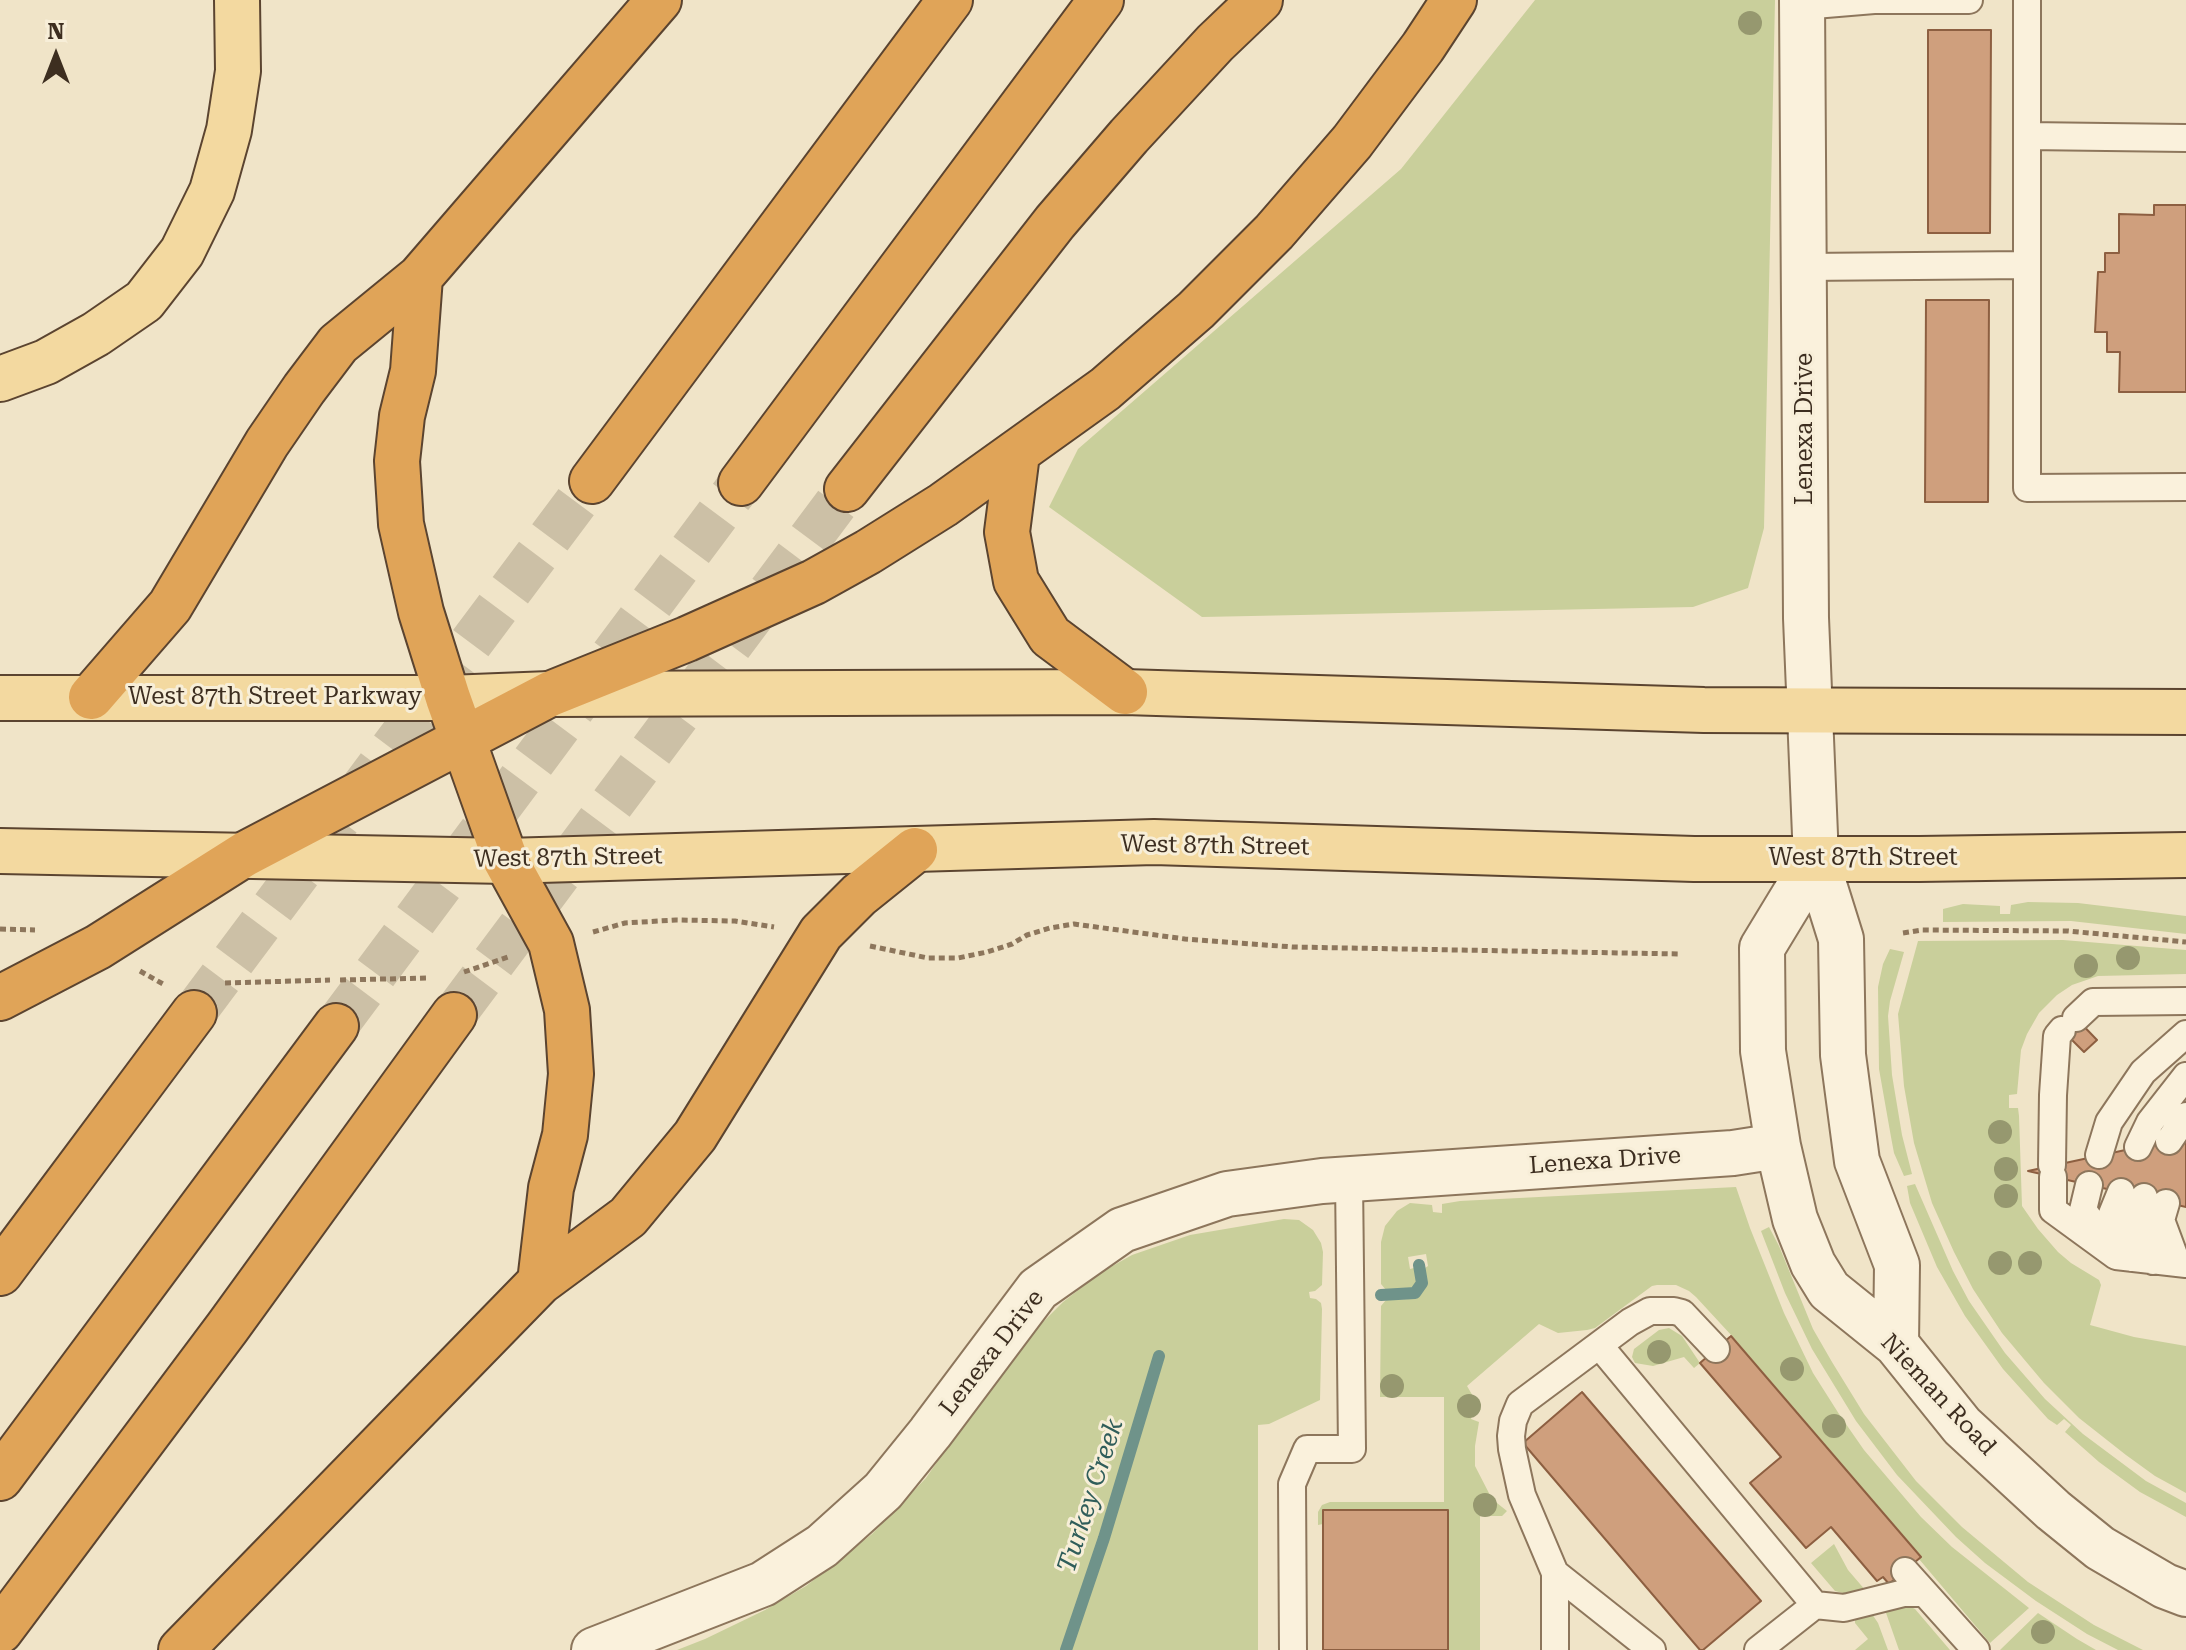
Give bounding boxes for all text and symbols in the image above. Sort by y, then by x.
north arrow [16,16,96,96]
text: N [48,19,64,44]
street label: Lenexa Drive [1791,353,1819,505]
street label: West 87th Street Parkway [128,683,422,711]
street label: West 87th Street [1120,830,1310,862]
street label: West 87th Street [473,842,663,874]
street label: West 87th Street [1768,844,1958,872]
street label: Lenexa Drive [1528,1141,1682,1181]
street label: Lenexa Drive [934,1284,1050,1422]
street label: Nieman Road [1874,1328,2002,1462]
water label: Turkey Creek [1051,1415,1131,1577]

